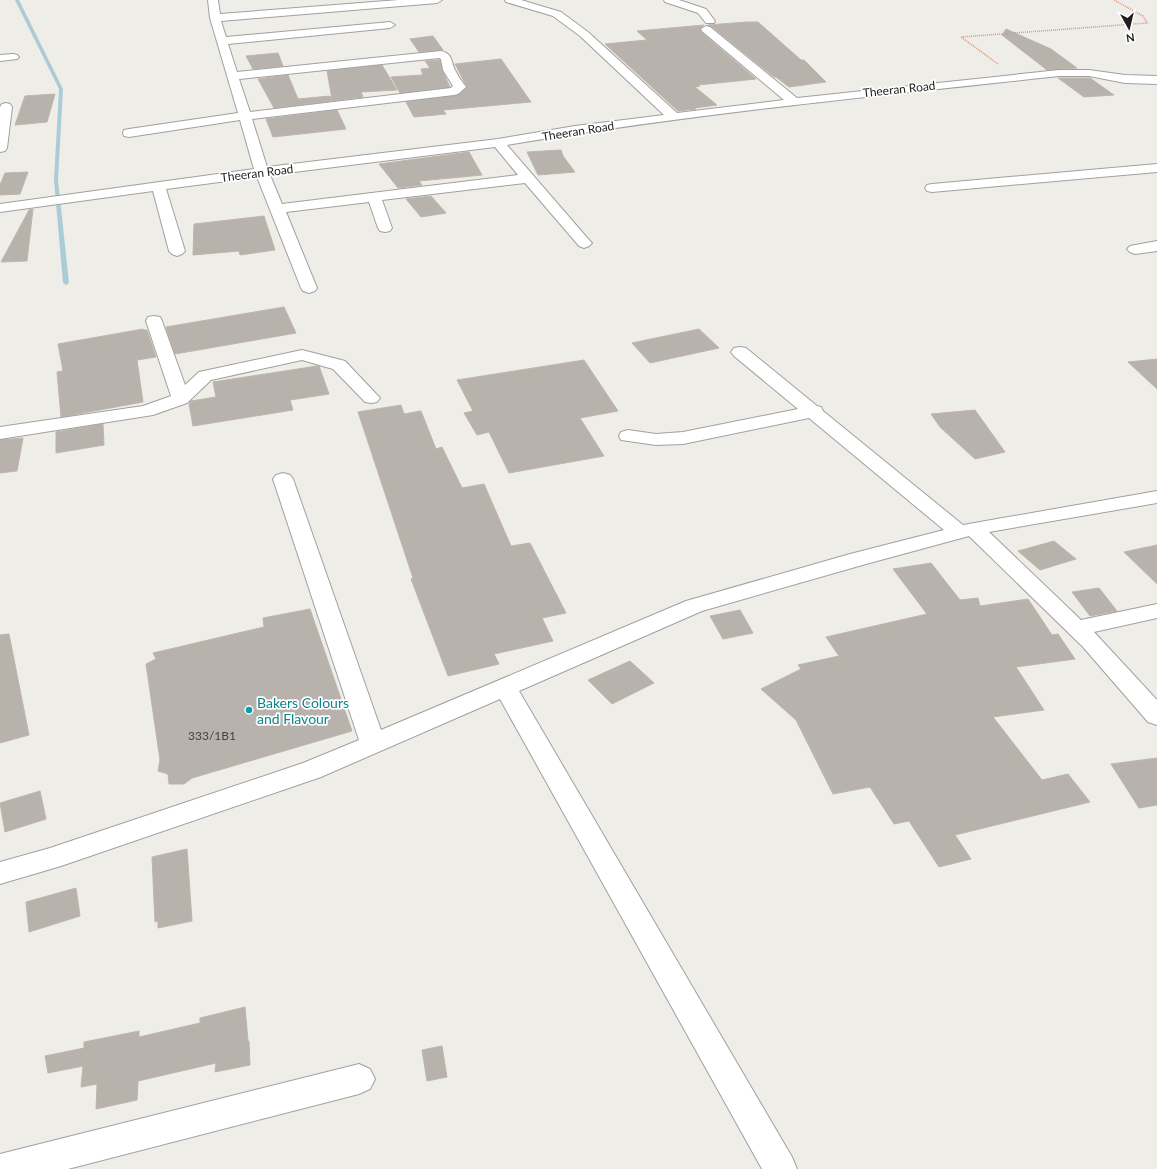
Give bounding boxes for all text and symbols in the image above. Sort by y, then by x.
north arrow [1109,8,1149,48]
text: N [1125,31,1136,45]
street label: Theeran Road [862,78,936,100]
street label: Theeran Road [541,118,615,144]
street label: Theeran Road [220,161,294,185]
place label: Bakers Colours and Flavour [257,694,349,727]
marker: Bakers Colours and Flavour [244,705,254,715]
house number: 333/1B1 [188,728,236,743]

